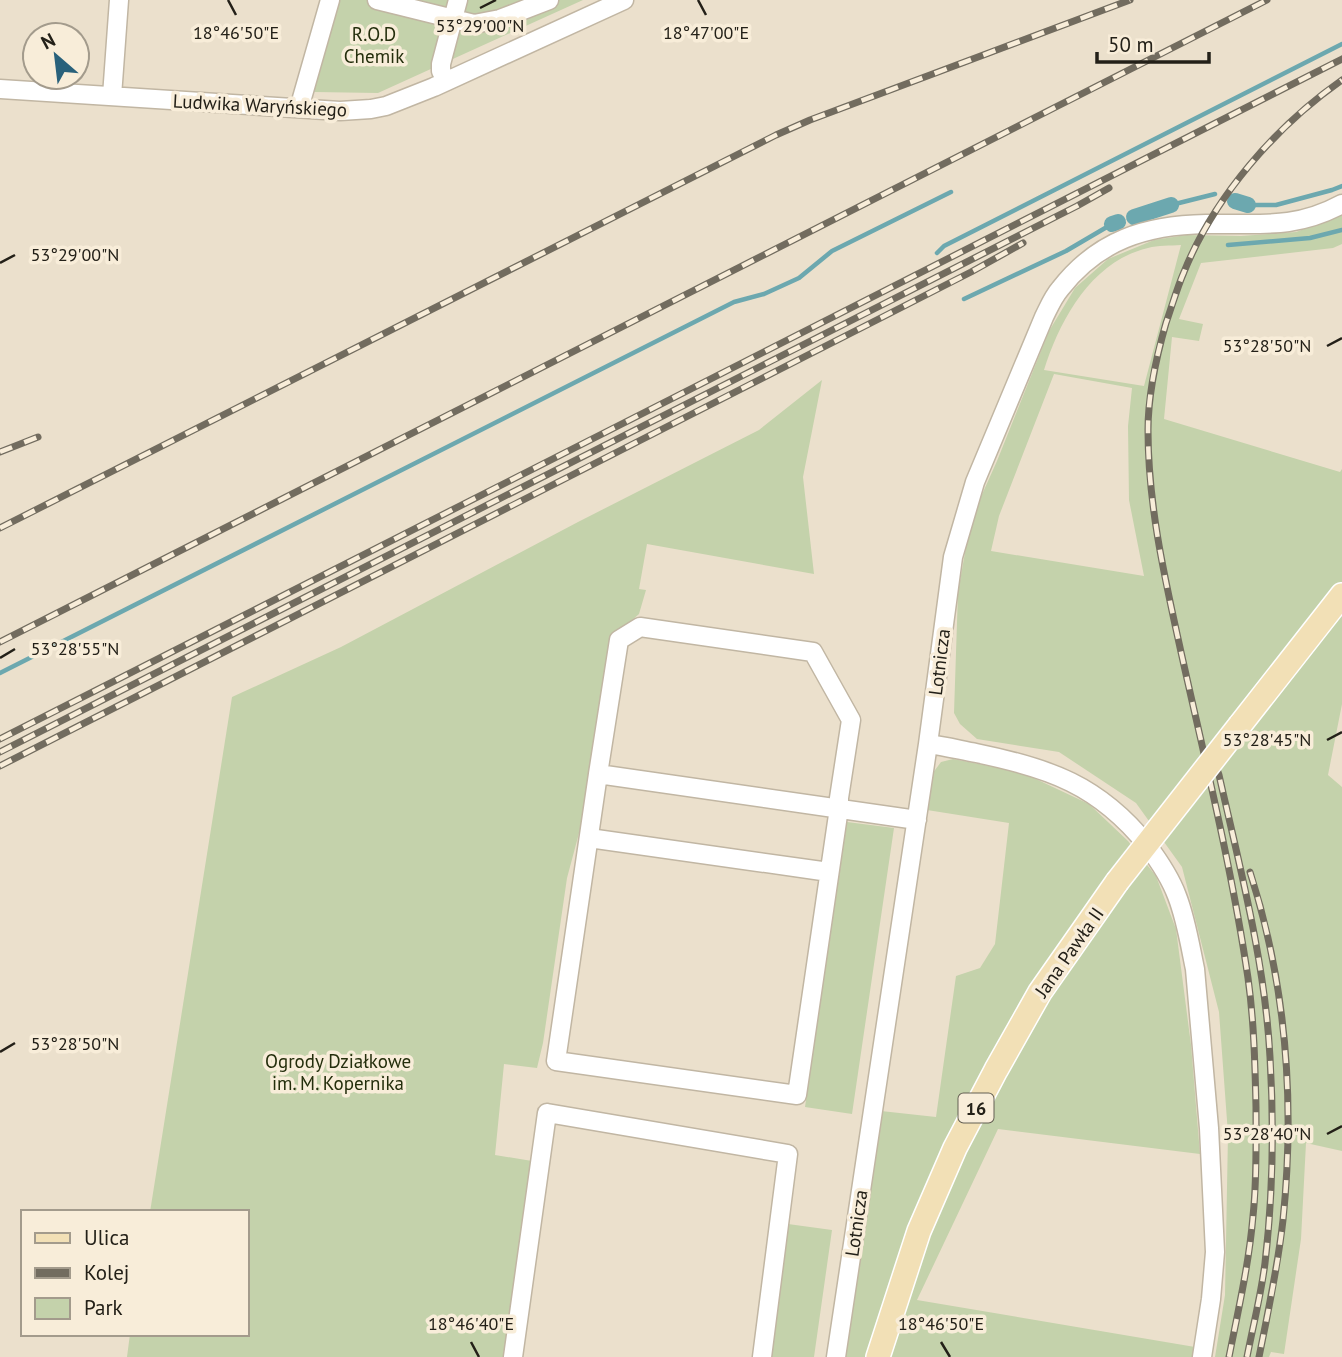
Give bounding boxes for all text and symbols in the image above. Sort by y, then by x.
text: 53°29'00"N [436,14,524,37]
north arrow [21,21,91,91]
text: 18°46'50"E [193,21,279,44]
text: 18°47'00"E [663,21,749,44]
scale bar [1097,21,1209,65]
park label: R.O.D Chemik [344,22,404,68]
text: N [37,27,59,55]
text: 50 m [1108,31,1154,58]
street label: Ludwika Waryńskiego [172,88,348,122]
text: 53°29'00"N [31,243,119,266]
text: 53°28'50"N [1223,334,1311,357]
street label: Lotnicza [923,627,955,697]
text: 53°28'55"N [31,637,119,660]
text: 53°28'45"N [1223,728,1311,751]
street label: Jana Pawła II [1029,902,1109,1002]
text: 53°28'50"N [31,1032,119,1055]
park label: Ogrody Działkowe im. M. Kopernika [265,1049,411,1095]
road number: 16 [958,1093,993,1122]
text: 53°28'40"N [1223,1122,1311,1145]
street label: Lotnicza [839,1188,873,1258]
legend [21,1210,248,1336]
text: Ulica [84,1224,129,1251]
text: Kolej [84,1259,129,1286]
text: Park [84,1294,123,1321]
text: 18°46'40"E [428,1312,514,1335]
text: 18°46'50"E [898,1312,984,1335]

